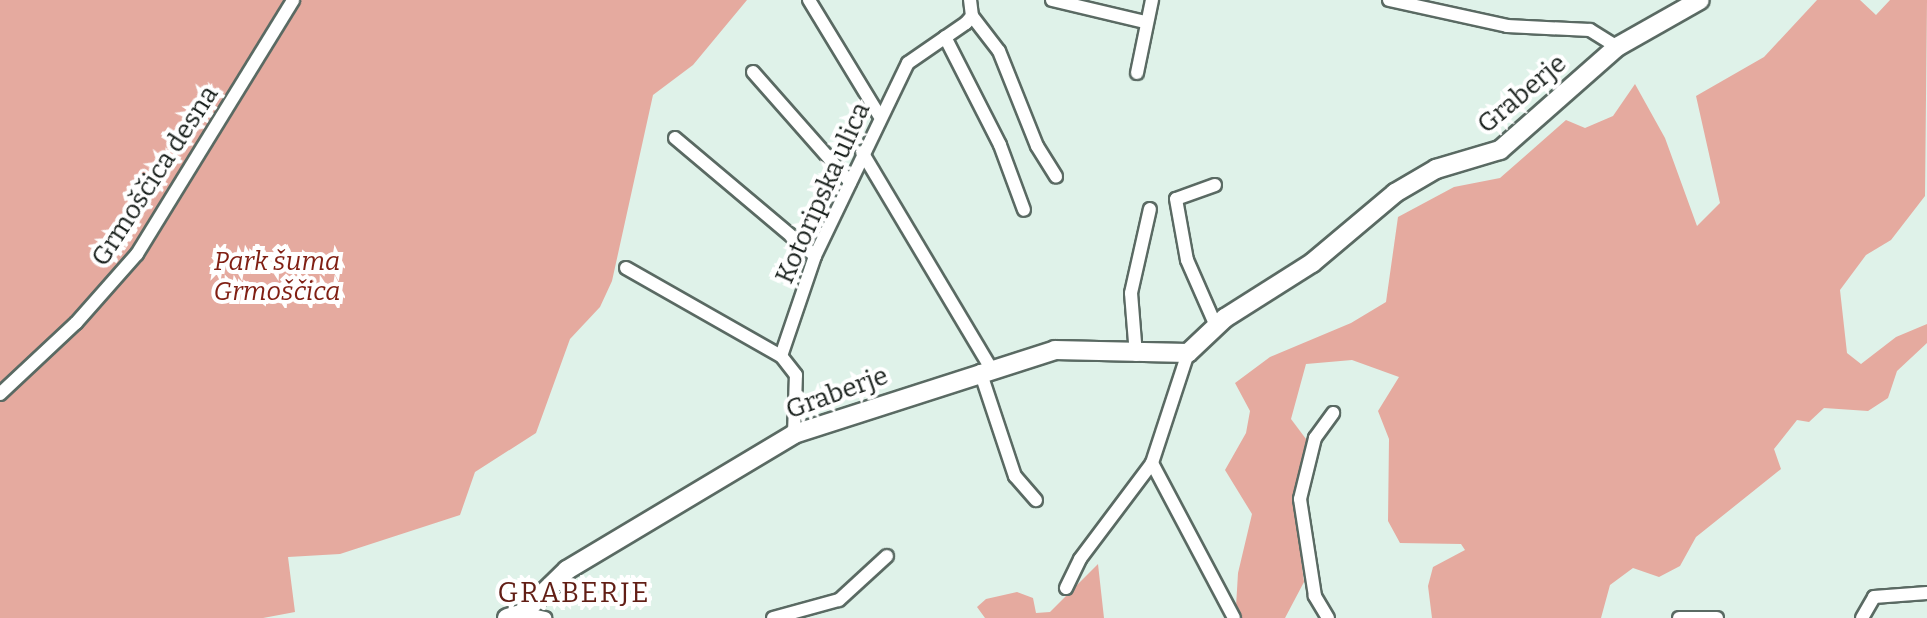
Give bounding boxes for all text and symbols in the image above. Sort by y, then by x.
street label: Graberje [1471,48,1573,140]
street label: Grmoščica desna [85,80,225,272]
street label: Kotoripska ulica [769,98,877,288]
park label: Park šuma Grmoščica [214,246,340,308]
street label: Graberje [782,360,892,426]
district label: GRABERJE [497,576,651,610]

